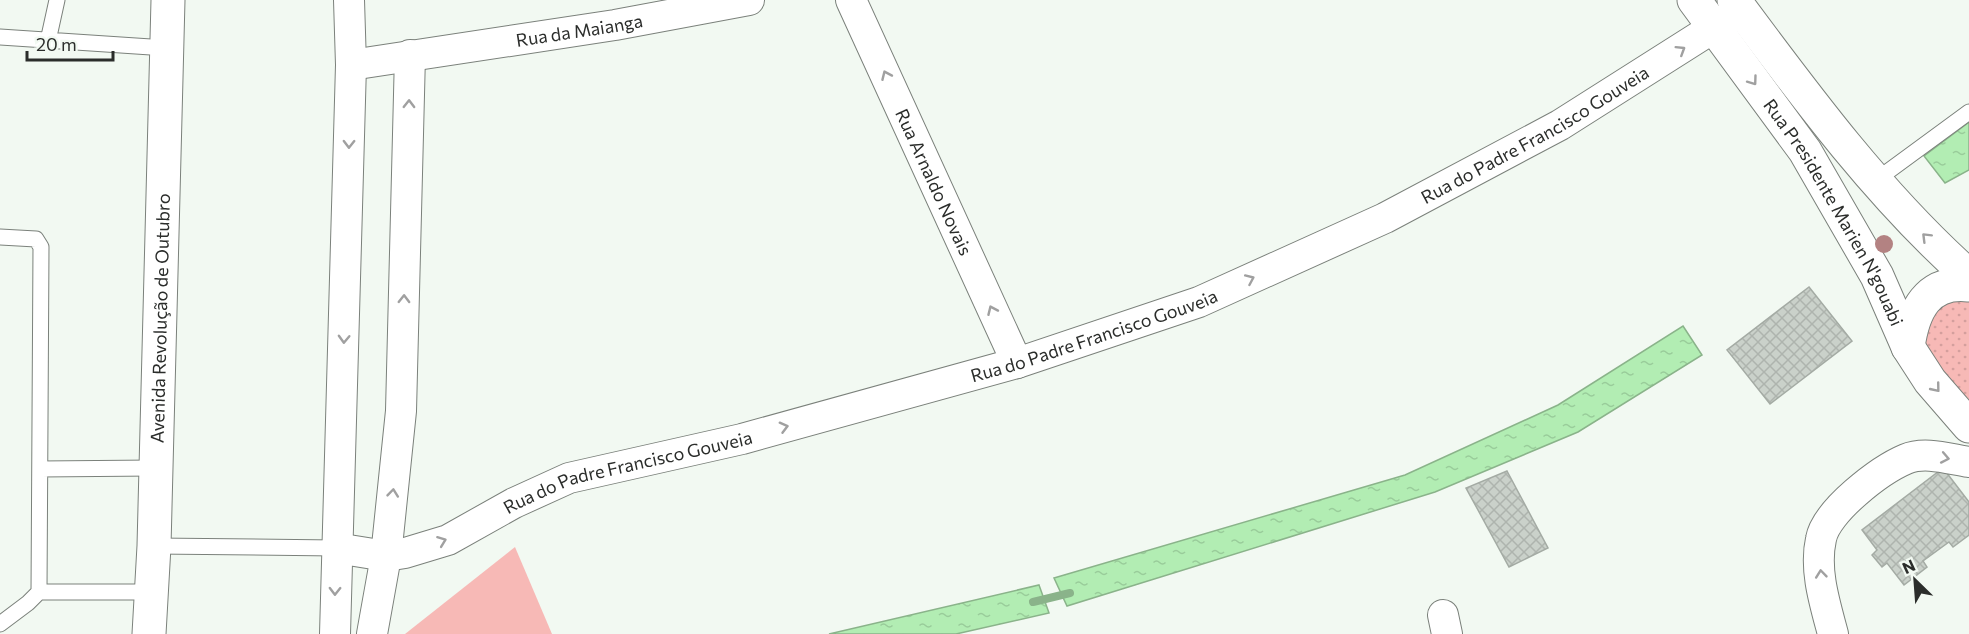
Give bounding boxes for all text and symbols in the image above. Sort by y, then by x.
street label: Rua da Maianga [514,9,645,51]
scale bar [27,24,112,62]
text: 20 m [36,33,77,55]
one-way arrow [1675,45,1685,57]
street label: Rua do Padre Francisco Gouveia [1417,61,1653,208]
one-way arrow [881,71,893,82]
one-way arrow [1746,75,1757,86]
street label: Rua Presidente Marien N'gouabi [1759,94,1908,329]
one-way arrow [402,99,415,108]
street label: Rua Arnaldo Novais [891,105,977,259]
one-way arrow [343,140,355,149]
street label: Avenida Revolução de Outubro [146,193,174,443]
one-way arrow [1922,233,1933,244]
one-way arrow [1243,274,1254,286]
street label: Rua do Padre Francisco Gouveia [968,284,1221,386]
one-way arrow [398,294,410,303]
one-way arrow [988,305,1000,316]
one-way arrow [337,335,350,344]
one-way arrow [1929,381,1940,392]
one-way arrow [779,422,789,434]
street label: Rua do Padre Francisco Gouveia [499,426,755,518]
one-way arrow [1940,451,1950,464]
one-way arrow [386,489,399,498]
one-way arrow [436,536,447,548]
north arrow [1885,550,1945,610]
text: N [1899,555,1918,577]
one-way arrow [1815,570,1827,579]
one-way arrow [329,586,341,595]

